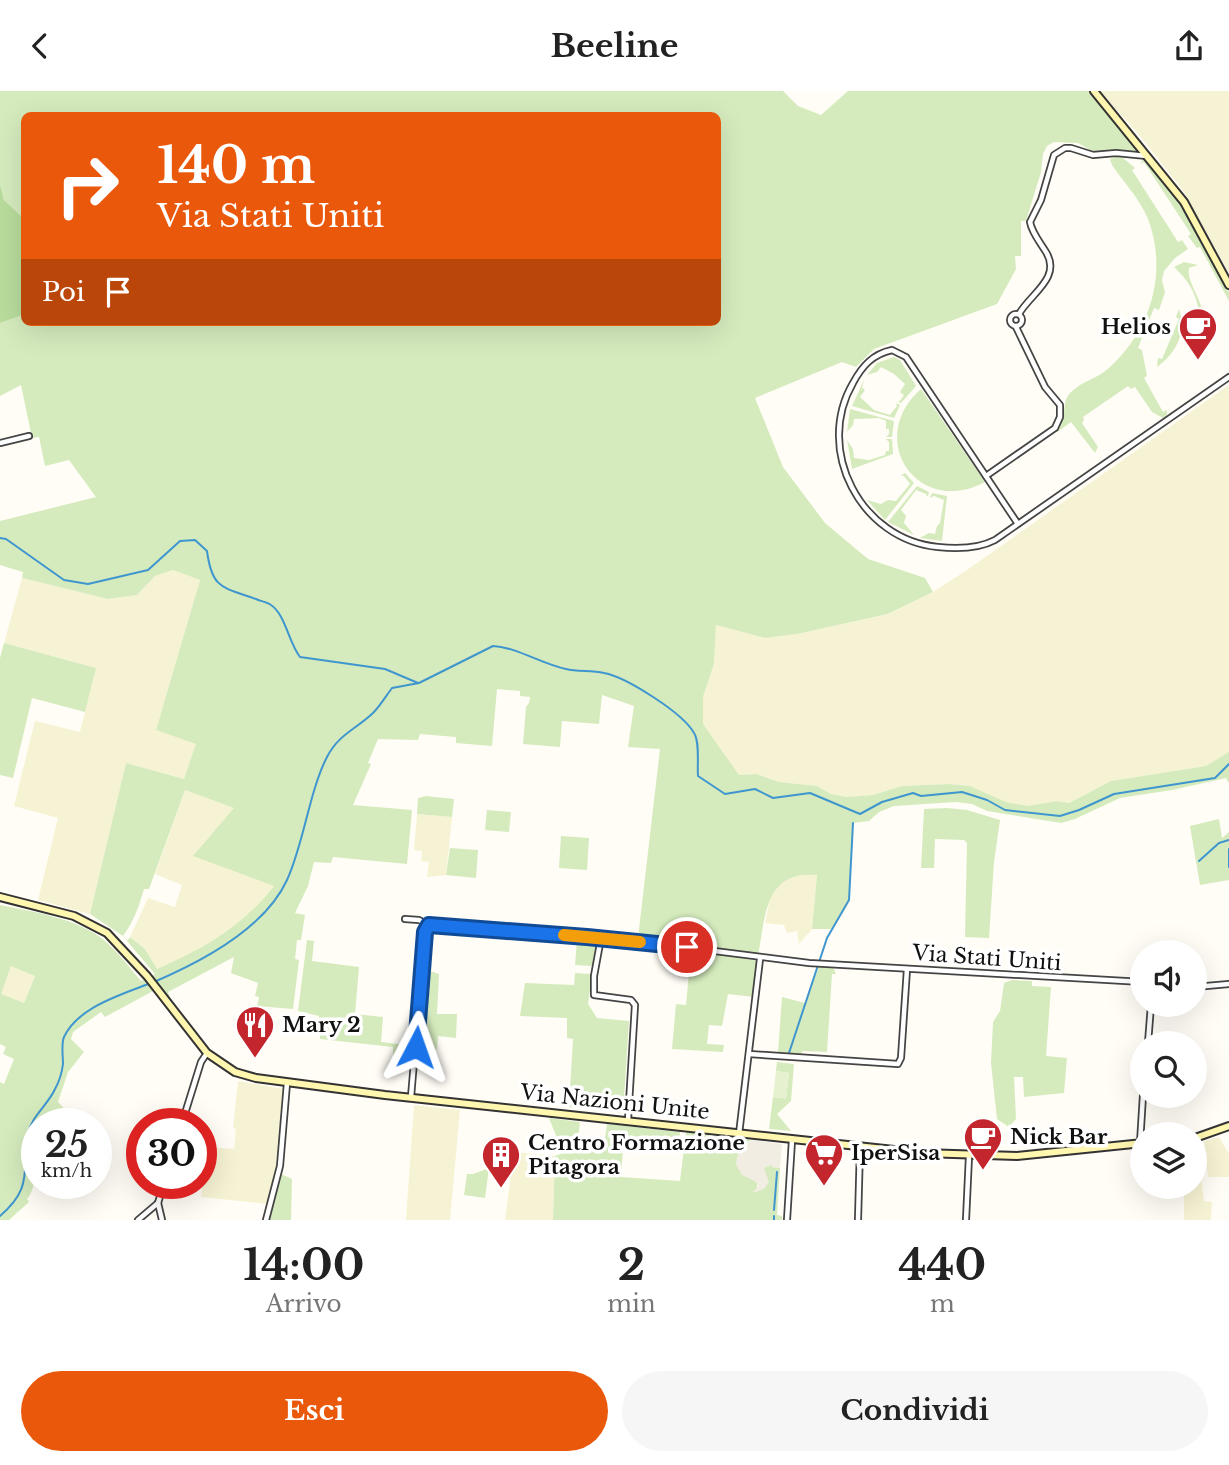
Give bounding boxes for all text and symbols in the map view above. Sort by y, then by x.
text: Beeline [551,26,678,66]
icon: back [21,27,59,65]
icon: share [1170,27,1208,65]
text: 140 m [157,135,315,196]
icon: right [42,140,133,231]
text: Via Stati Uniti [157,196,384,236]
icon: arrive [99,273,137,311]
text: Poi [42,276,85,308]
cafe icon: Helios [1177,306,1219,361]
place label: Helios [1101,314,1171,340]
pin [657,917,717,977]
icon: arrive [668,928,706,966]
street label: Via Stati Uniti [911,940,1062,976]
map controls [1130,940,1207,1199]
button: sound [1130,940,1207,1017]
restaurant icon: Mary 2 [234,1004,276,1059]
position arrow [379,1010,453,1084]
place label: Mary 2 [282,1012,361,1038]
button: search [1130,1031,1207,1108]
street label: Via Nazioni Unite [518,1079,711,1125]
speed limit sign: 30 [126,1108,217,1199]
cafe icon: Nick Bar [962,1116,1004,1171]
button: layers [1130,1122,1207,1199]
text: 25 [45,1123,88,1166]
place label: Nick Bar [1010,1124,1108,1150]
place label: Centro Formazione Pitagora [528,1130,745,1180]
supermarket icon: IperSisa [803,1132,845,1187]
building icon: Centro Formazione Pitagora [480,1134,522,1189]
place label: IperSisa [851,1140,940,1166]
text: km/h [41,1160,92,1182]
text: 14:00 [243,1239,364,1291]
text: 2 [618,1239,645,1291]
text: 440 [899,1239,986,1291]
text: Arrivo [266,1290,342,1318]
text: min [607,1290,656,1318]
text: m [930,1290,955,1318]
button: Esci [21,1371,608,1451]
button: Condividi [622,1371,1208,1451]

